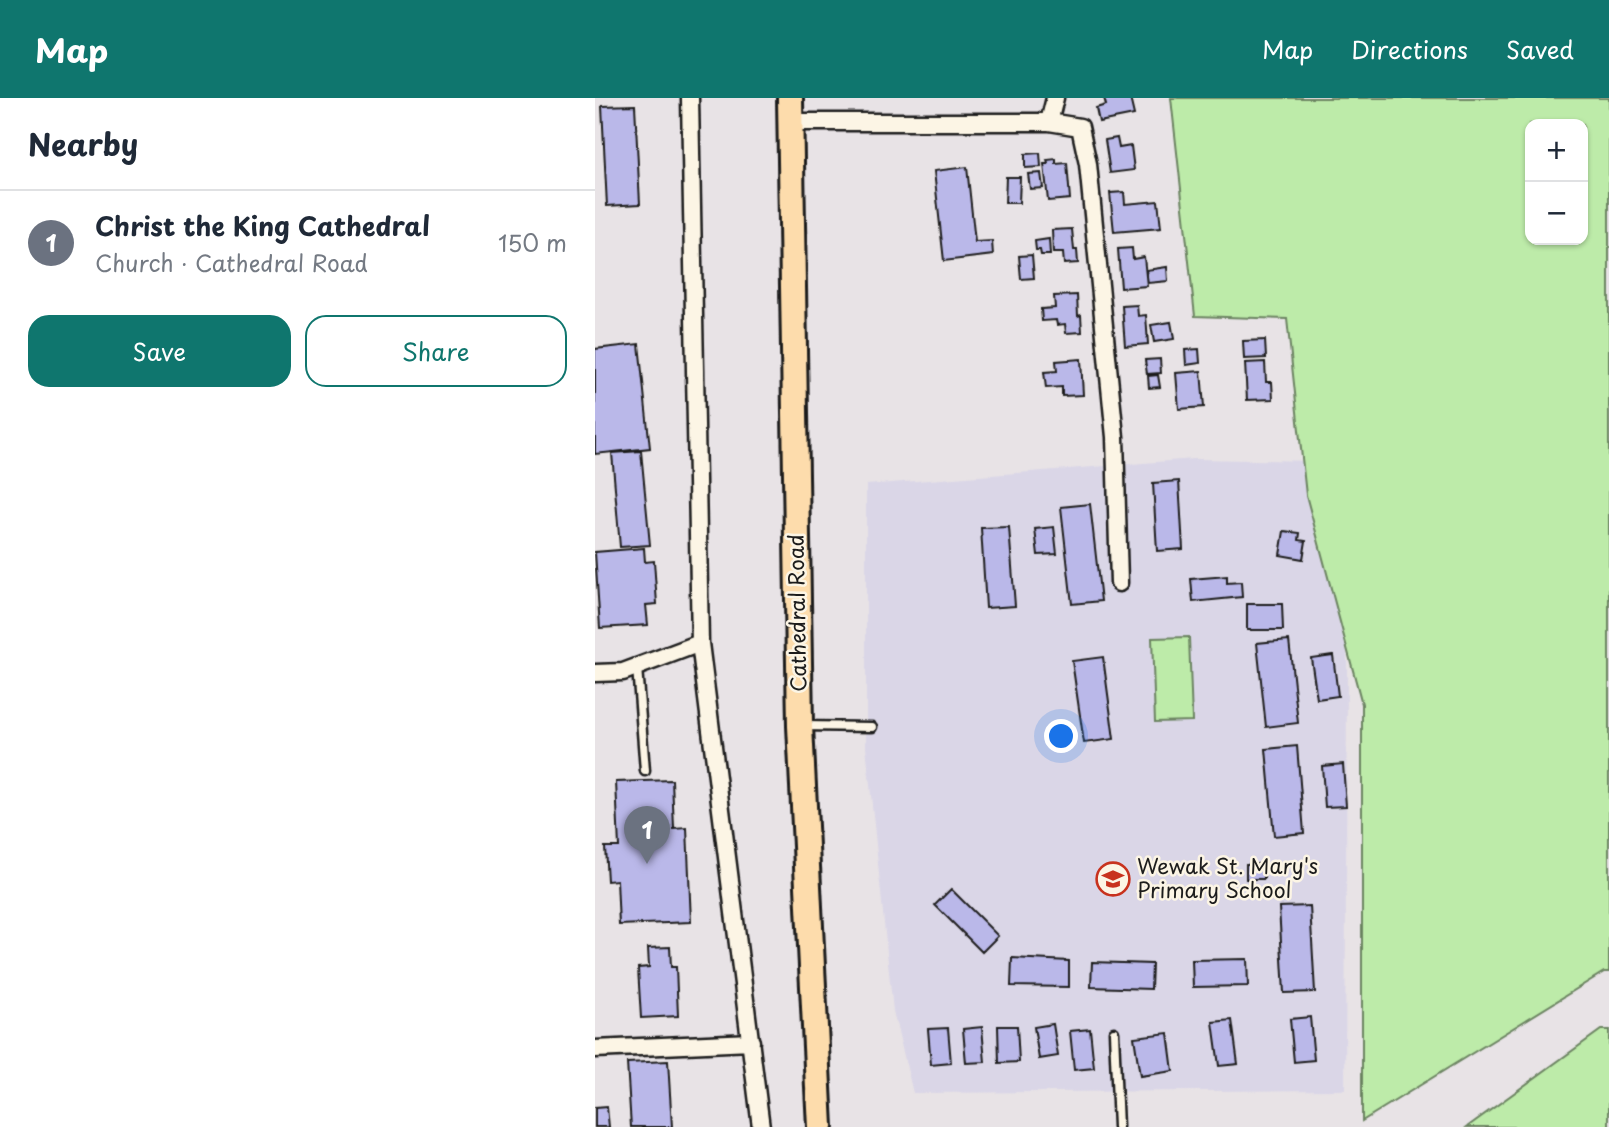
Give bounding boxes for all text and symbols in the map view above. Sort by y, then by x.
text: Map [35,24,108,74]
text: Map [1262,31,1313,67]
text: Directions [1351,31,1468,67]
text: Saved [1506,31,1574,67]
map controls [1525,119,1588,245]
button: + [1525,119,1588,182]
text: Nearby [28,121,138,166]
button: − [1525,182,1588,245]
text: Christ the King Cathedral [95,206,430,245]
text: 1 [46,225,57,260]
text: 150 m [498,225,567,260]
text: Church · Cathedral Road [95,245,368,280]
button: Save [28,315,291,387]
button: Share [305,315,567,387]
street label: Cathedral Road [779,534,813,692]
your location [1044,719,1078,753]
pin: 1 [624,806,670,864]
place label: Wewak St. Mary's Primary School [1137,849,1318,905]
school or university icon: Wewak St. Mary's Primary School [1094,860,1132,898]

